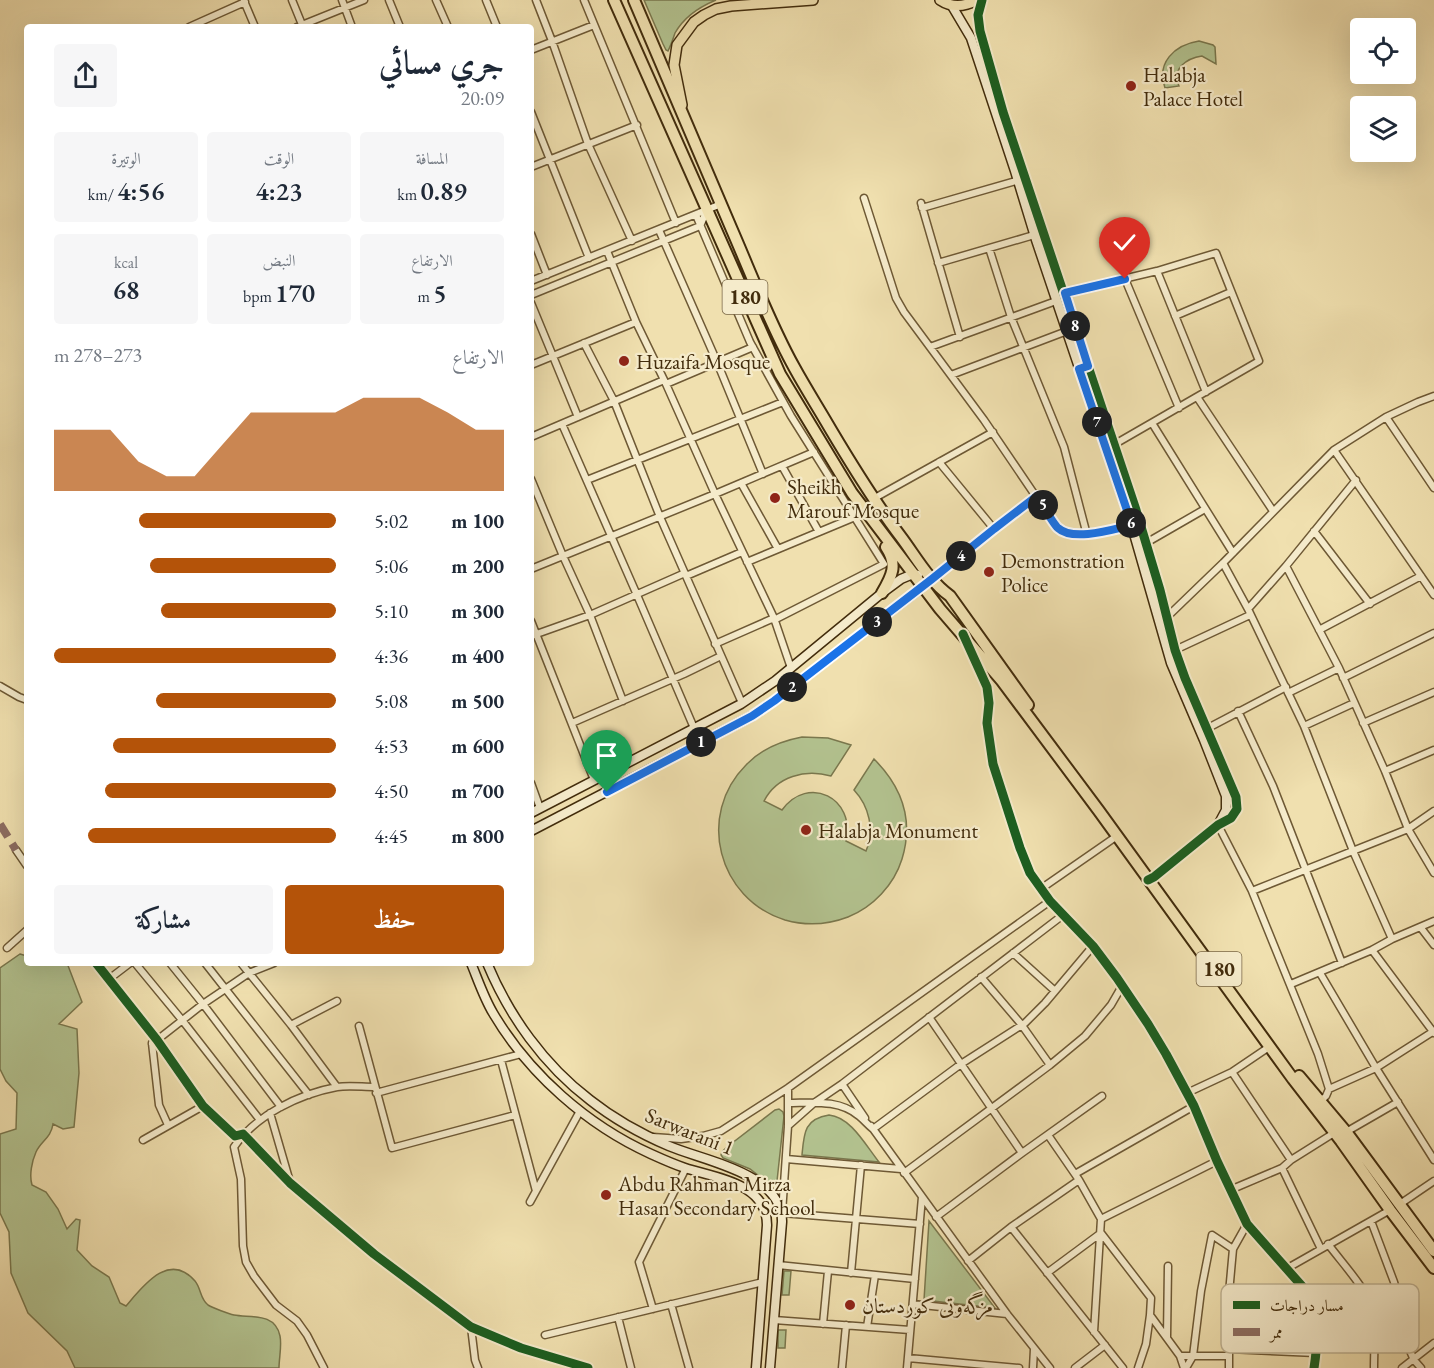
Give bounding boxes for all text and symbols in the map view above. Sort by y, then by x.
map controls [1350,18,1416,162]
button: locate [1350,18,1416,84]
text: جري مسائي [379,41,504,84]
button: share [54,44,117,107]
place label: Halabja Palace Hotel [1143,61,1243,112]
marker: Halabja Palace Hotel [1124,79,1138,93]
text: 20:09 [461,85,504,111]
button: layers [1350,96,1416,162]
text: الوتيرة [111,148,141,169]
text: الوقت [264,148,294,169]
text: المسافة [416,148,448,169]
text: 4:56 [117,174,164,208]
text: 4:23 [255,174,303,208]
text: 0.89 [420,174,467,208]
text: /km [88,184,117,205]
text: km [397,184,420,205]
pin [1099,217,1150,279]
icon: check [1108,226,1141,259]
text: النبض [263,250,295,271]
text: الارتفاع [411,250,453,271]
text: kcal [114,252,138,273]
text: 68 [113,273,139,307]
text: 170 [275,276,315,310]
text: 5 [433,276,447,310]
road number: 180 [722,280,768,314]
text: bpm [243,286,275,307]
text: m [418,286,433,307]
pin: 8 [1060,311,1090,341]
text: 8 [1071,315,1079,336]
text: 273–278 m [54,342,142,368]
text: الارتفاع [452,344,504,370]
place label: Huzaifa Mosque [636,348,770,375]
marker: Huzaifa Mosque [617,354,631,368]
pin: 7 [1082,407,1112,437]
text: 7 [1093,411,1101,432]
place label: Sheikh Marouf Mosque [787,473,919,524]
pin: 5 [1028,490,1058,520]
marker: Sheikh Marouf Mosque [768,491,782,505]
text: 5 [1039,494,1047,515]
text: 5:02 [374,508,408,534]
text: 100 m [451,508,504,534]
pin: 6 [1116,508,1146,538]
text: 6 [1127,512,1135,533]
pin: 4 [946,541,976,571]
text: 4 [957,545,965,566]
place label: Demonstration Police [1001,547,1125,598]
text: 5:06 [374,553,408,579]
text: 200 m [451,553,504,579]
marker: Demonstration Police [982,565,996,579]
text: 5:10 [374,598,408,624]
text: 300 m [451,598,504,624]
pin: 3 [862,607,892,637]
text: 3 [873,611,881,632]
text: 4:36 [374,643,408,669]
text: 400 m [451,643,504,669]
pin: 2 [777,672,807,702]
text: 2 [788,676,796,697]
text: 5:08 [374,688,408,714]
text: 500 m [451,688,504,714]
pin: 1 [686,727,716,757]
pin [581,730,632,792]
text: 1 [697,731,705,752]
text: 4:53 [374,733,408,759]
text: 600 m [451,733,504,759]
icon: arrive [590,739,623,772]
text: 4:50 [374,778,408,804]
text: 700 m [451,778,504,804]
place label: Halabja Monument [818,817,979,844]
text: 4:45 [374,823,408,849]
text: 800 m [451,823,504,849]
marker: Halabja Monument [799,823,813,837]
button: مشاركة [54,885,273,954]
button: حفظ [285,885,504,954]
road number: 180 [1196,952,1242,986]
street label: Sarwarani 1 [642,1101,738,1161]
place label: Abdu Rahman Mirza Hasan Secondary School [617,1170,815,1221]
marker: Abdu Rahman Mirza Hasan Secondary School [599,1188,613,1202]
legend [1221,1284,1419,1353]
place label: مزگەوتی کوردستان [862,1291,993,1321]
text: مسار دراجات [1270,1295,1344,1316]
marker: مزگەوتی کوردستان [843,1298,857,1312]
text: ممر [1268,1322,1283,1343]

